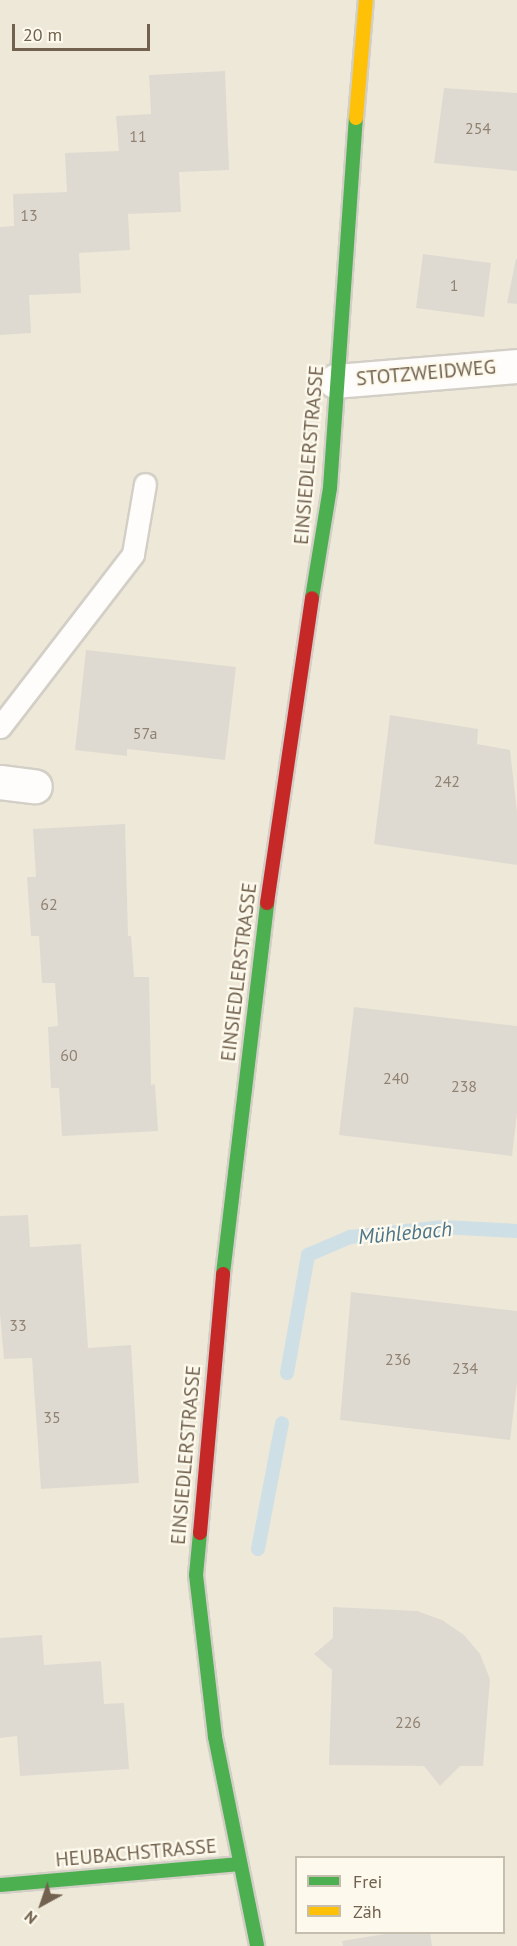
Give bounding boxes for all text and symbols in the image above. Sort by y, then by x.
scale bar [15,12,153,50]
text: 20 m [23,23,62,46]
house number: 254 [465,118,491,138]
house number: 11 [129,126,147,146]
house number: 13 [20,205,38,225]
house number: 1 [450,275,458,295]
street label: STOTZWEIDWEG [355,355,497,391]
street label: EINSIEDLERSTRASSE [289,364,329,546]
house number: 57a [133,723,157,743]
house number: 242 [434,771,460,791]
street label: EINSIEDLERSTRASSE [216,881,262,1063]
house number: 62 [40,894,58,914]
house number: 60 [60,1045,78,1065]
house number: 240 [383,1068,409,1088]
house number: 238 [451,1076,477,1096]
water label: Mühlebach [357,1216,453,1250]
house number: 33 [9,1315,27,1335]
house number: 236 [385,1349,411,1369]
house number: 234 [452,1358,478,1378]
street label: EINSIEDLERSTRASSE [166,1364,206,1546]
house number: 35 [43,1407,61,1427]
house number: 226 [395,1712,421,1732]
street label: HEUBACHSTRASSE [54,1834,218,1872]
legend [295,1856,505,1934]
text: Frei [353,1870,382,1893]
north arrow [12,1874,72,1934]
text: Zäh [353,1900,382,1923]
text: N [20,1907,41,1929]

